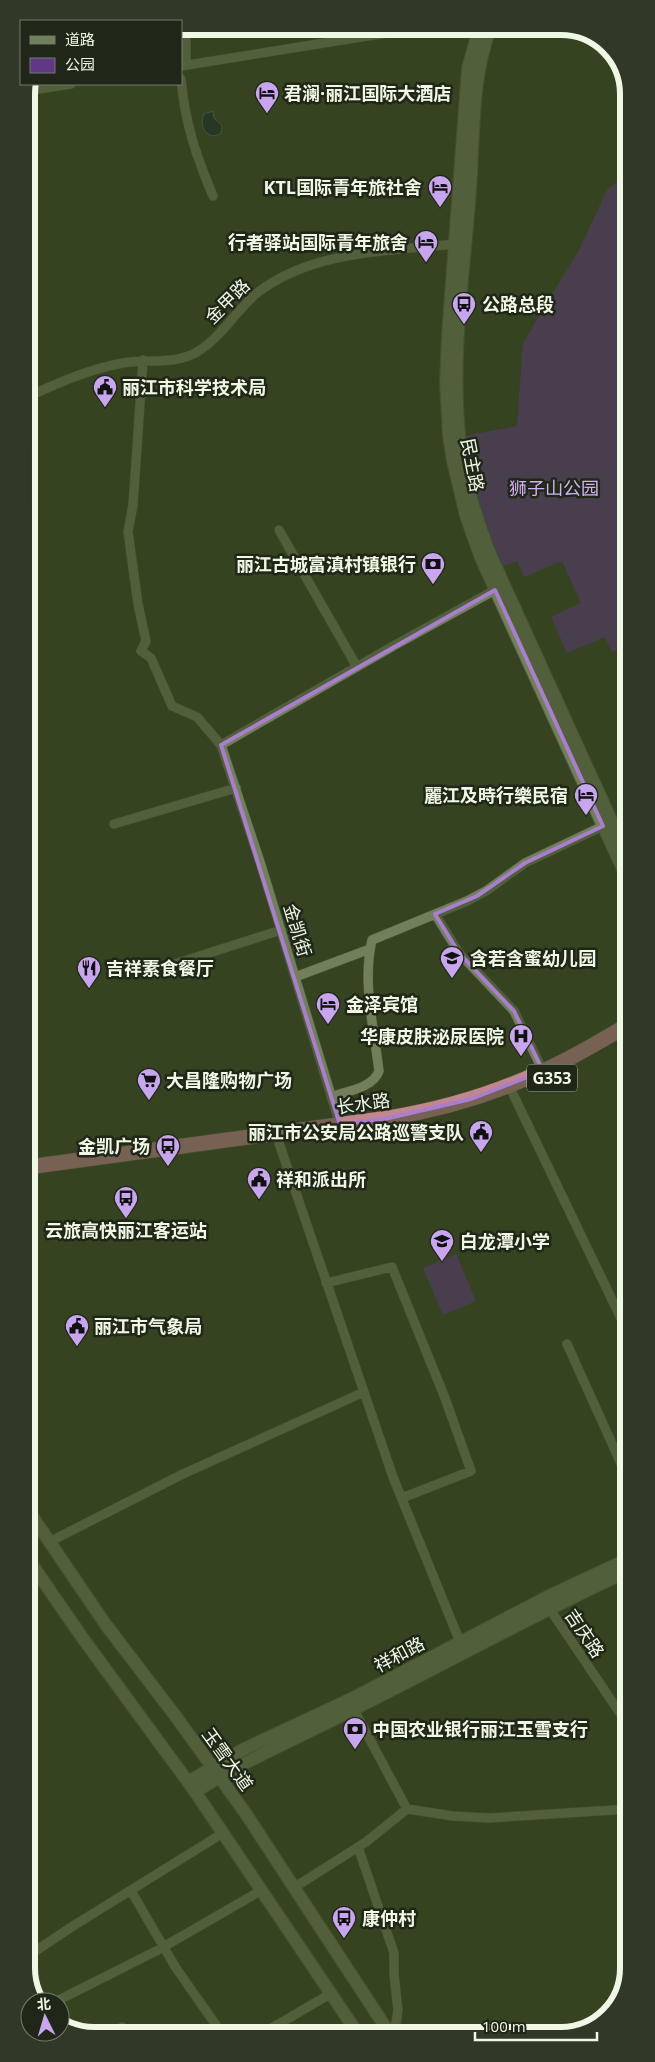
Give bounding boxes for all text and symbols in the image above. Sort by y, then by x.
legend [20,20,182,85]
text: 道路 [65,29,95,49]
text: 公园 [65,54,95,74]
hotel icon: 君澜·丽江国际大酒店 [254,80,280,114]
place label: 君澜·丽江国际大酒店 [284,81,451,105]
hotel icon: KTL国际青年旅社舍 [427,174,453,208]
place label: KTL国际青年旅社舍 [263,175,422,199]
hotel icon: 行者驿站国际青年旅舍 [413,229,439,263]
place label: 行者驿站国际青年旅舍 [228,230,408,254]
street label: 金甲路 [199,273,255,329]
bus stop icon: 公路总段 [451,291,477,325]
place label: 公路总段 [482,292,554,316]
public building icon: 丽江市科学技术局 [92,374,118,408]
place label: 丽江市科学技术局 [122,375,266,399]
street label: 民主路 [456,436,490,494]
park label: 狮子山公园 [509,476,599,500]
bank icon: 丽江古城富滇村镇银行 [420,551,446,585]
place label: 丽江古城富滇村镇银行 [236,552,416,576]
hotel icon: 麗江及時行樂民宿 [573,782,599,816]
place label: 麗江及時行樂民宿 [424,783,568,807]
street label: 金凯街 [279,901,317,959]
school or university icon: 含若含蜜幼儿园 [439,945,465,979]
place label: 含若含蜜幼儿园 [470,946,596,970]
restaurant icon: 吉祥素食餐厅 [76,955,102,989]
place label: 吉祥素食餐厅 [106,956,214,980]
hotel icon: 金泽宾馆 [315,991,341,1025]
place label: 金泽宾馆 [346,992,418,1016]
hospital icon: 华康皮肤泌尿医院 [508,1023,534,1057]
place label: 华康皮肤泌尿医院 [360,1024,504,1048]
road number: G353 [527,1064,577,1092]
supermarket icon: 大昌隆购物广场 [136,1067,162,1101]
place label: 大昌隆购物广场 [166,1068,292,1092]
street label: 长水路 [335,1087,391,1119]
public building icon: 丽江市公安局公路巡警支队 [468,1119,494,1153]
place label: 丽江市公安局公路巡警支队 [248,1120,464,1144]
bus stop icon: 金凯广场 [155,1133,181,1167]
place label: 金凯广场 [78,1134,150,1158]
public building icon: 祥和派出所 [246,1166,272,1200]
place label: 祥和派出所 [276,1167,366,1191]
bus stop icon: 云旅高快丽江客运站 [113,1185,139,1219]
place label: 云旅高快丽江客运站 [45,1218,207,1242]
school or university icon: 白龙潭小学 [429,1228,455,1262]
place label: 白龙潭小学 [460,1229,550,1253]
public building icon: 丽江市气象局 [64,1313,90,1347]
place label: 丽江市气象局 [94,1314,202,1338]
street label: 吉庆路 [560,1604,610,1662]
street label: 祥和路 [370,1631,428,1677]
bank icon: 中国农业银行丽江玉雪支行 [342,1716,368,1750]
place label: 中国农业银行丽江玉雪支行 [372,1717,588,1741]
street label: 玉雪大道 [197,1723,259,1795]
bus stop icon: 康仲村 [331,1905,357,1939]
place label: 康仲村 [362,1906,416,1930]
north arrow [20,1992,70,2042]
text: 北 [36,1993,52,2014]
scale bar [475,2010,598,2042]
text: 100 m [482,2016,526,2036]

